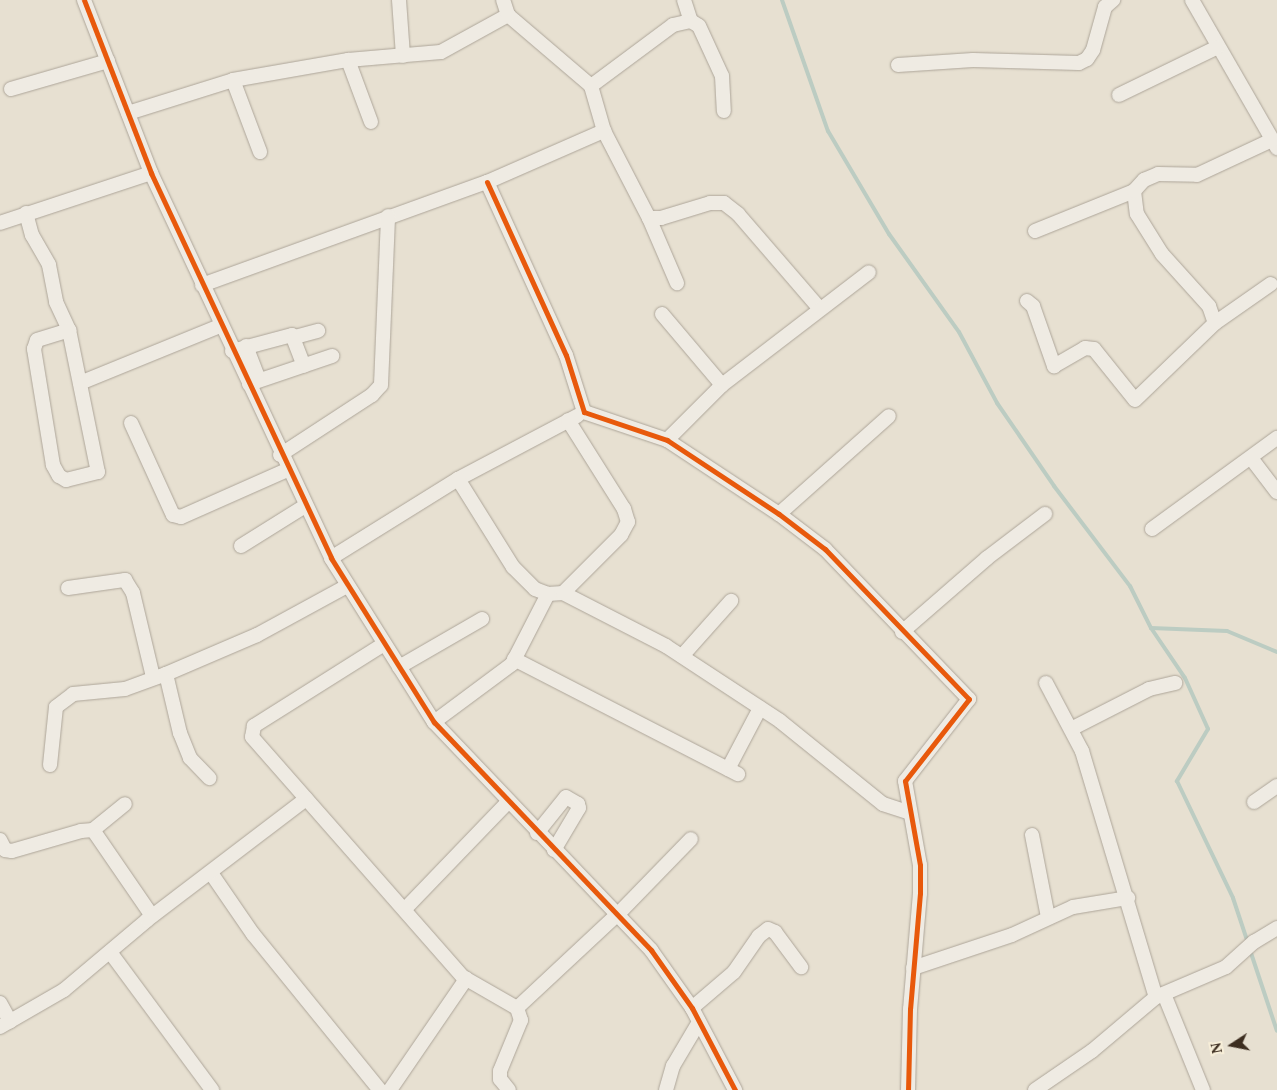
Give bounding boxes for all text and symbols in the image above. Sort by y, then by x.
north arrow [1207,1020,1257,1070]
text: N [1205,1040,1228,1056]

